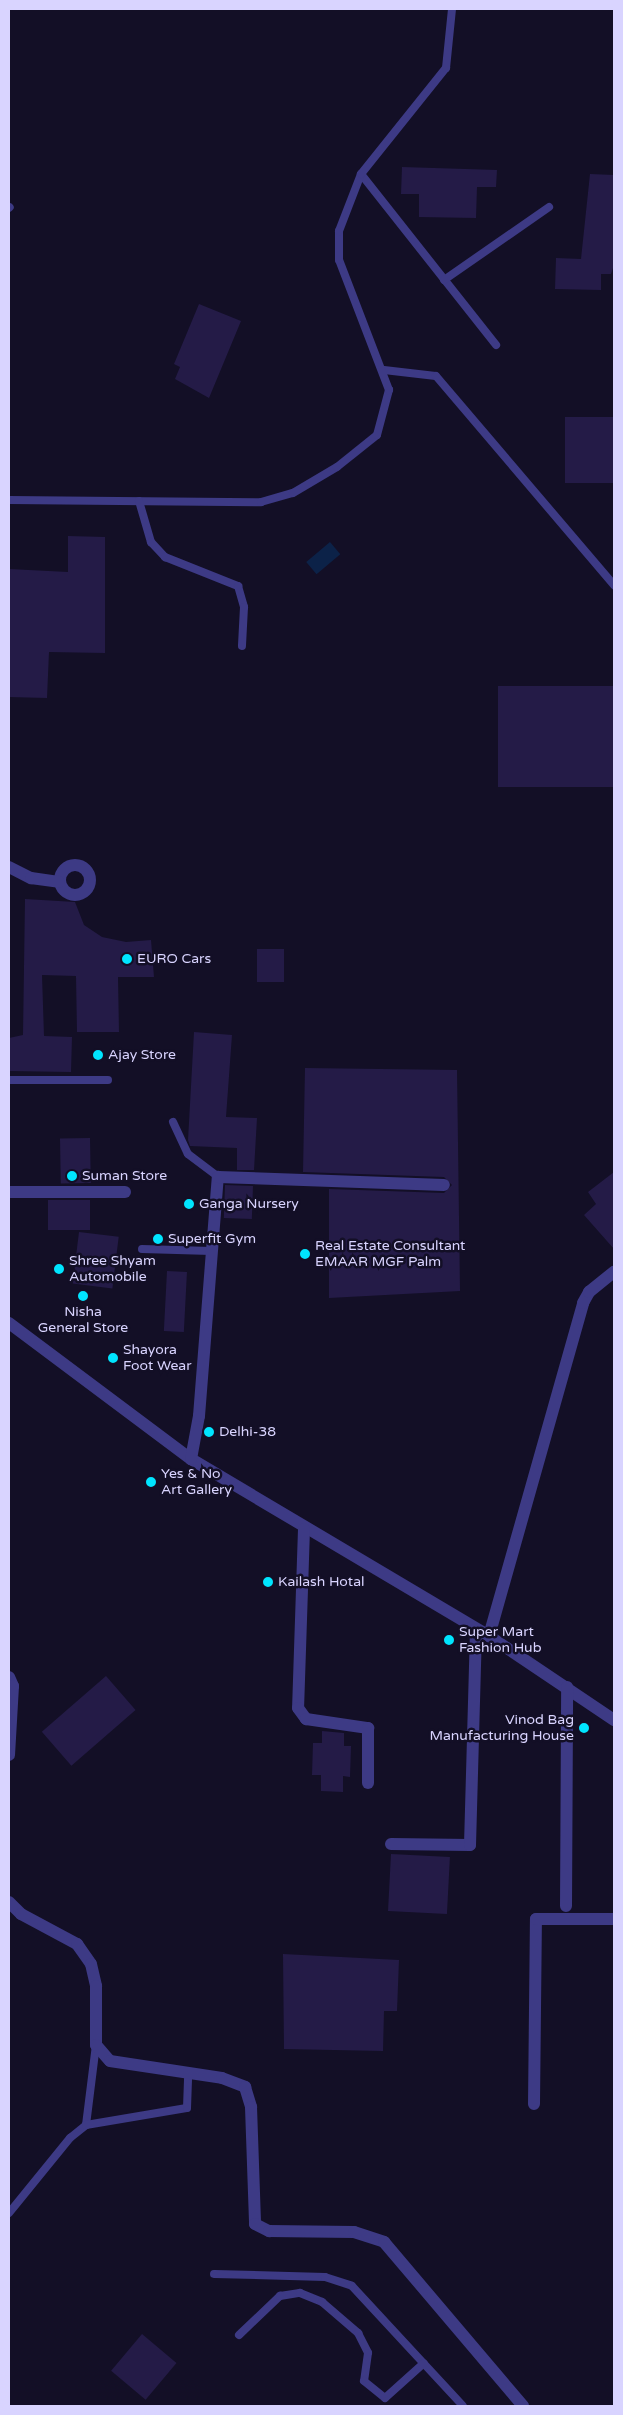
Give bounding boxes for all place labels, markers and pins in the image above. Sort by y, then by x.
place label: EURO Cars [137,951,211,967]
marker: EURO Cars [121,953,133,965]
place label: Ajay Store [108,1047,176,1063]
marker: Ajay Store [92,1049,104,1061]
place label: Suman Store [82,1168,167,1184]
marker: Suman Store [66,1170,78,1182]
place label: Ganga Nursery [199,1196,299,1212]
marker: Ganga Nursery [183,1198,195,1210]
place label: Superfit Gym [168,1231,256,1247]
marker: Superfit Gym [152,1233,164,1245]
place label: Real Estate Consultant EMAAR MGF Palm [315,1238,465,1270]
marker: Real Estate Consultant EMAAR MGF Palm [299,1248,311,1260]
place label: Shree Shyam Automobile [69,1253,156,1285]
marker: Shree Shyam Automobile [53,1263,65,1275]
marker: Nisha General Store [77,1290,89,1302]
place label: Nisha General Store [38,1304,128,1336]
place label: Shayora Foot Wear [123,1342,192,1374]
marker: Shayora Foot Wear [107,1352,119,1364]
place label: Delhi-38 [219,1424,276,1440]
marker: Delhi-38 [203,1426,215,1438]
place label: Yes & No Art Gallery [161,1466,232,1498]
marker: Yes & No Art Gallery [145,1476,157,1488]
place label: Kailash Hotal [278,1574,365,1590]
marker: Kailash Hotal [262,1576,274,1588]
place label: Super Mart Fashion Hub [459,1624,541,1656]
marker: Super Mart Fashion Hub [443,1634,455,1646]
place label: Vinod Bag Manufacturing House [429,1712,574,1744]
marker: Vinod Bag Manufacturing House [578,1722,590,1734]

